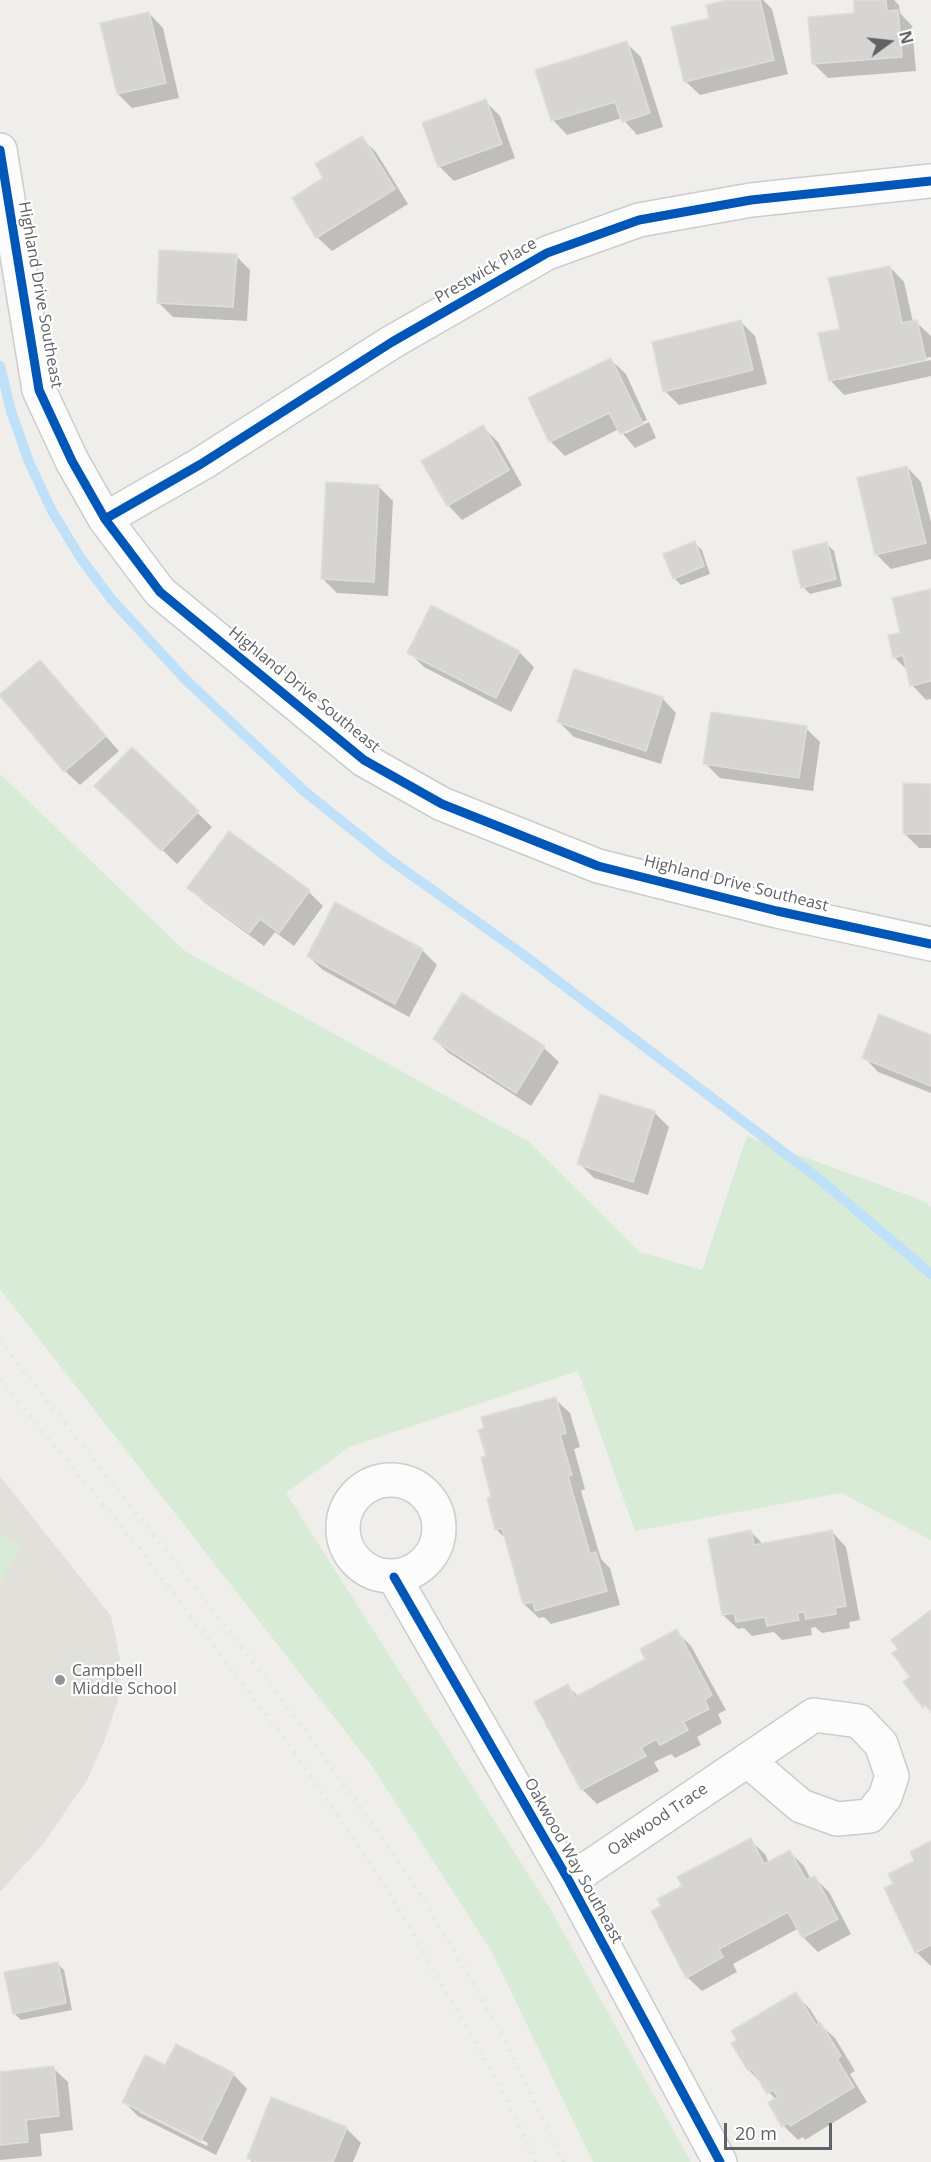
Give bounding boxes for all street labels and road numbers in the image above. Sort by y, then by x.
street label: Highland Drive Southeast [14,200,66,390]
street label: Prestwick Place [432,234,540,308]
street label: Highland Drive Southeast [224,623,384,757]
street label: Highland Drive Southeast [642,852,830,916]
street label: Oakwood Way Southeast [519,1775,627,1947]
street label: Oakwood Trace [604,1780,712,1860]

